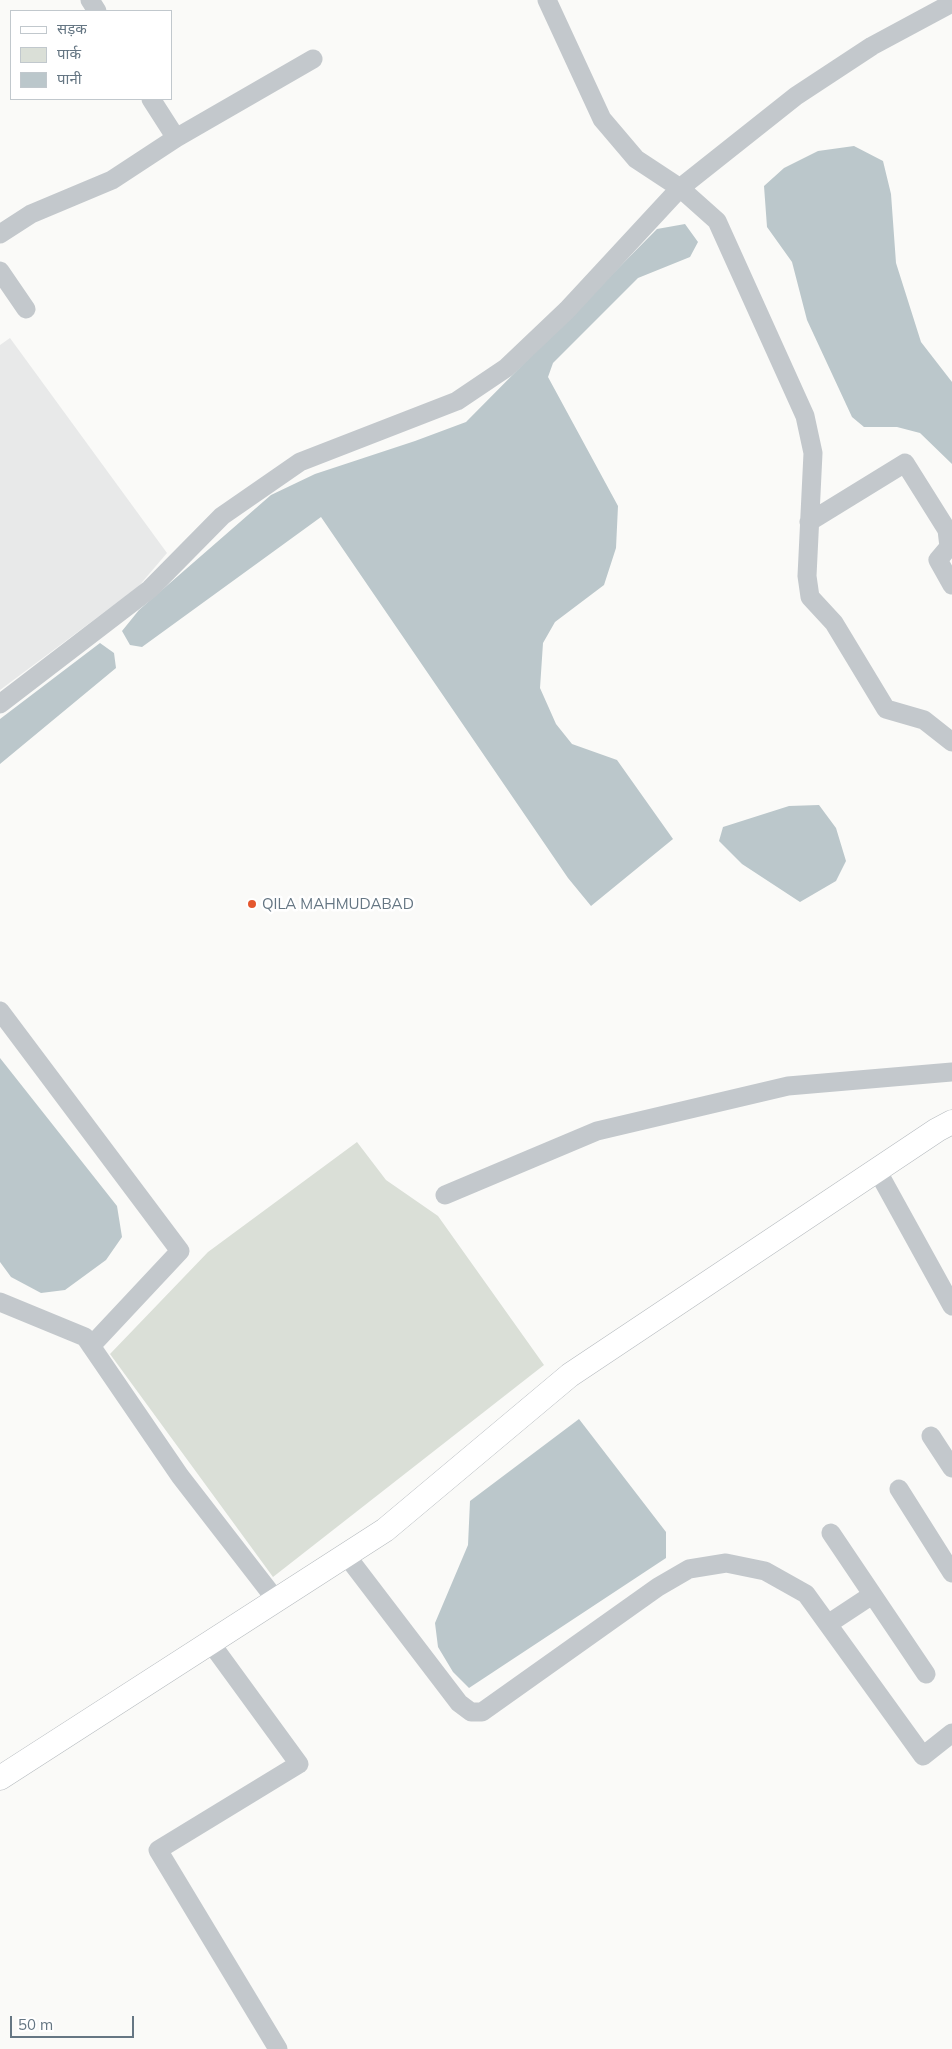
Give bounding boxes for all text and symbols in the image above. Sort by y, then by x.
legend [10,10,172,100]
text: सड़क [57,19,87,38]
text: पार्क [57,44,81,63]
text: पानी [57,69,82,88]
place label: QILA MAHMUDABAD [262,895,414,913]
marker: QILA MAHMUDABAD [246,898,258,910]
scale bar [12,2006,136,2038]
text: 50 m [18,2015,53,2034]

